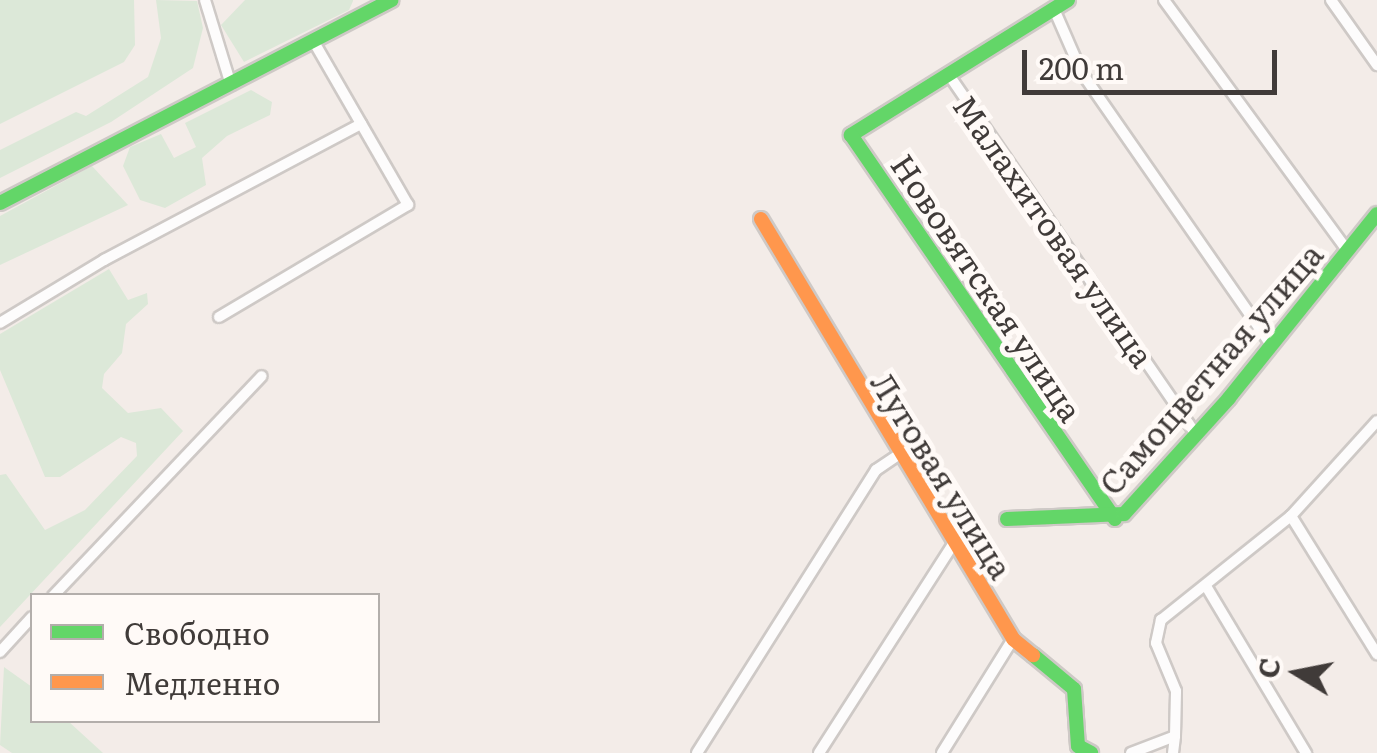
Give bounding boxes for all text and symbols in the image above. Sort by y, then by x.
scale bar [1027,30,1282,92]
text: 200 m [1039,45,1124,89]
street label: Малахитовая улица [947,87,1163,373]
street label: Нововятская улица [884,146,1092,428]
street label: Самоцветная улица [1090,235,1330,501]
street label: Луговая улица [864,365,1022,585]
legend [30,593,380,723]
text: Свободно [124,610,270,654]
north arrow [1247,623,1347,723]
text: С [1245,654,1290,681]
text: Медленно [124,660,280,704]

